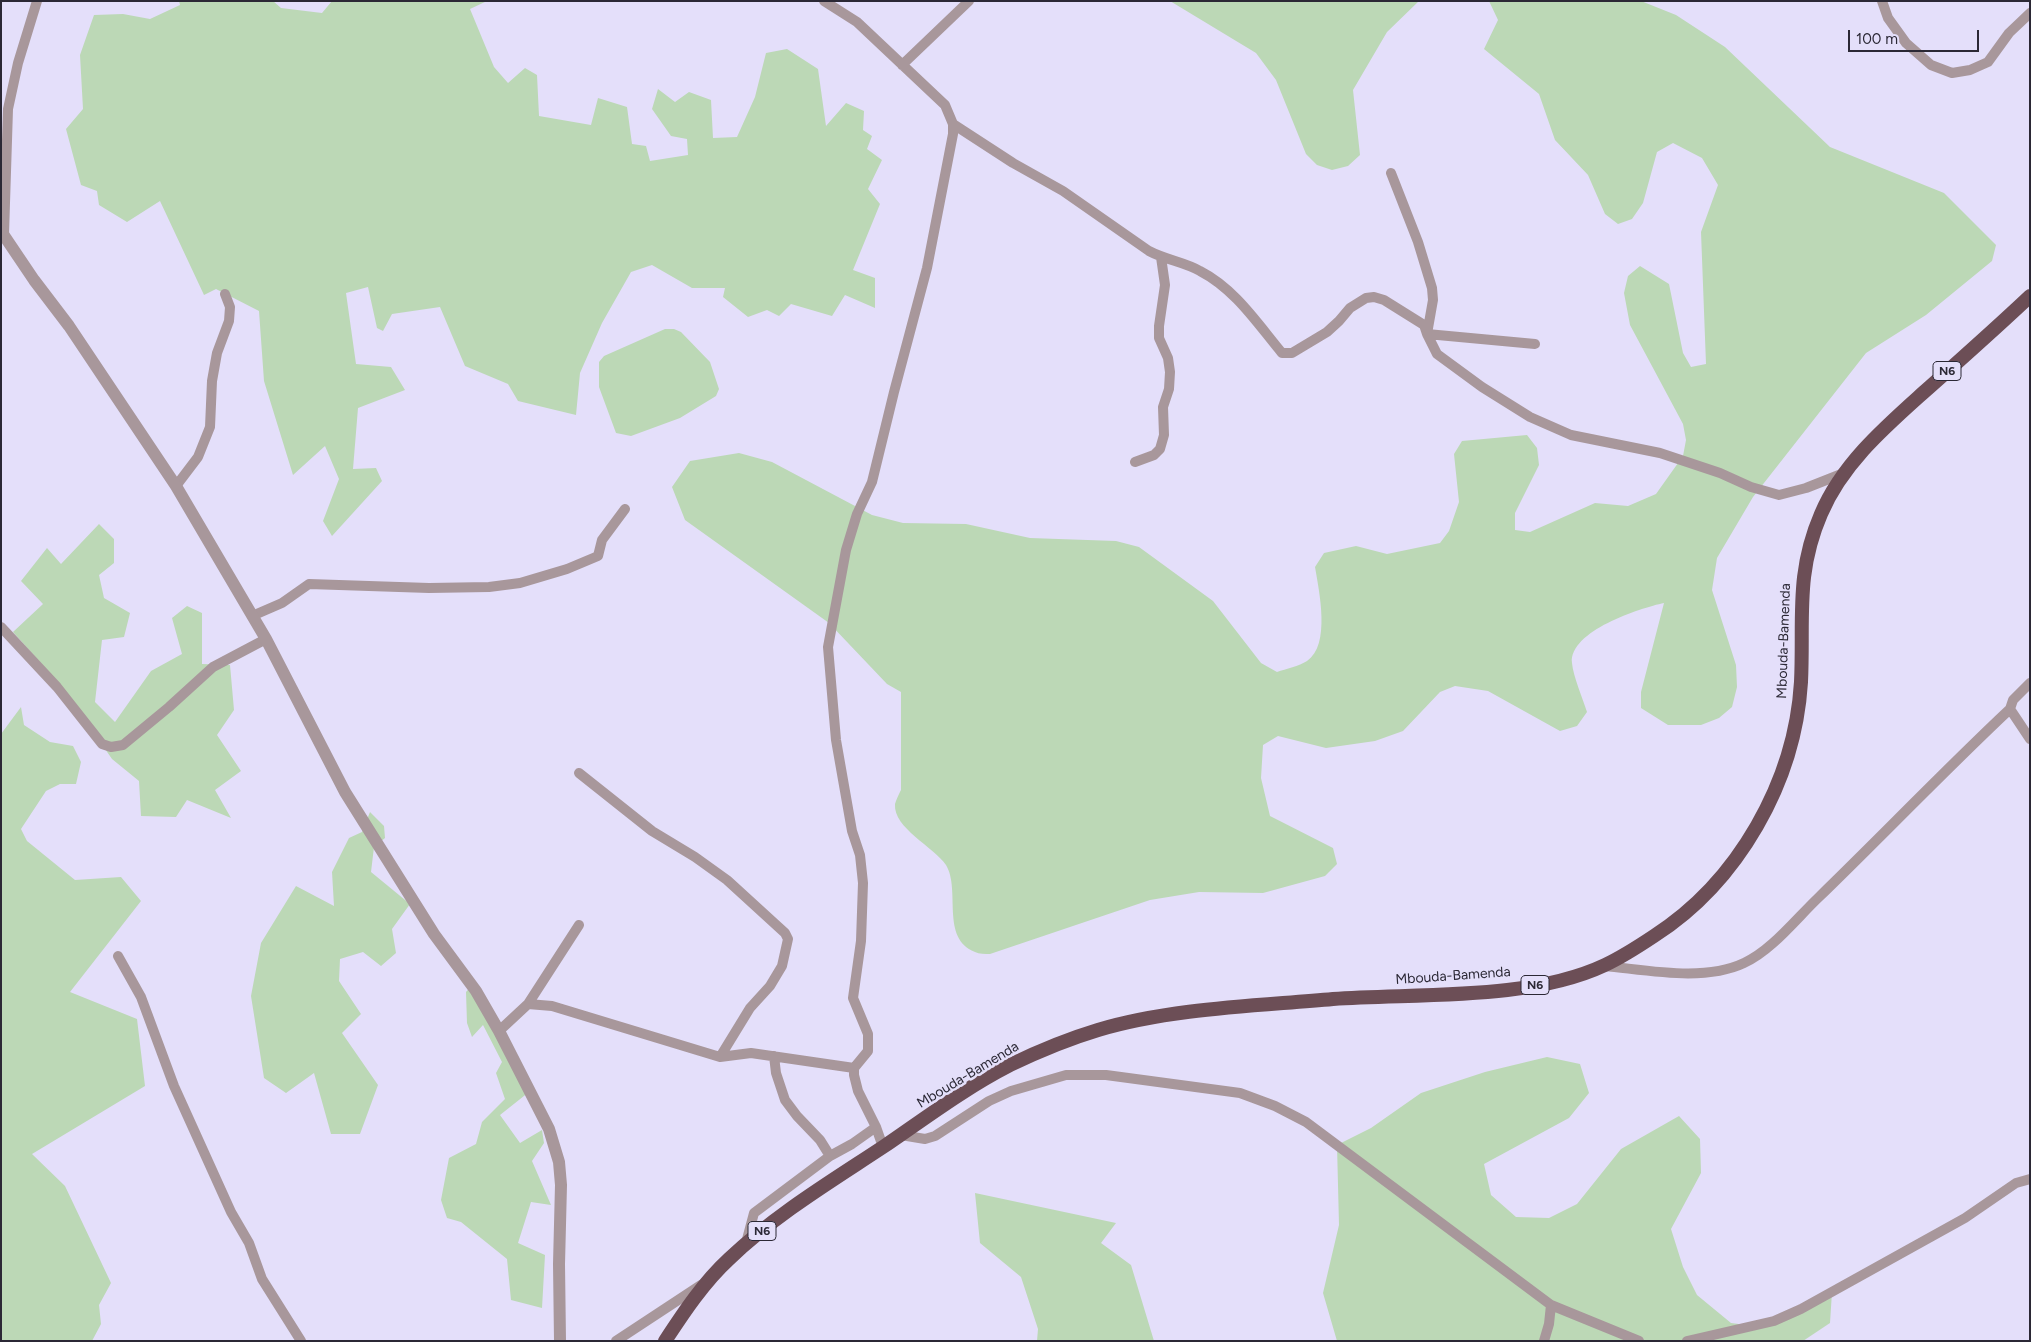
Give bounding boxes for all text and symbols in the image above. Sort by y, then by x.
scale bar [1851,20,1982,52]
text: 100 m [1856,30,1898,48]
road number: N6 [1933,362,1961,381]
street label: Mbouda-Bamenda [1774,583,1794,699]
street label: Mbouda-Bamenda [1395,964,1511,988]
road number: N6 [1521,976,1549,994]
street label: Mbouda-Bamenda [914,1038,1022,1112]
road number: N6 [748,1222,776,1240]

